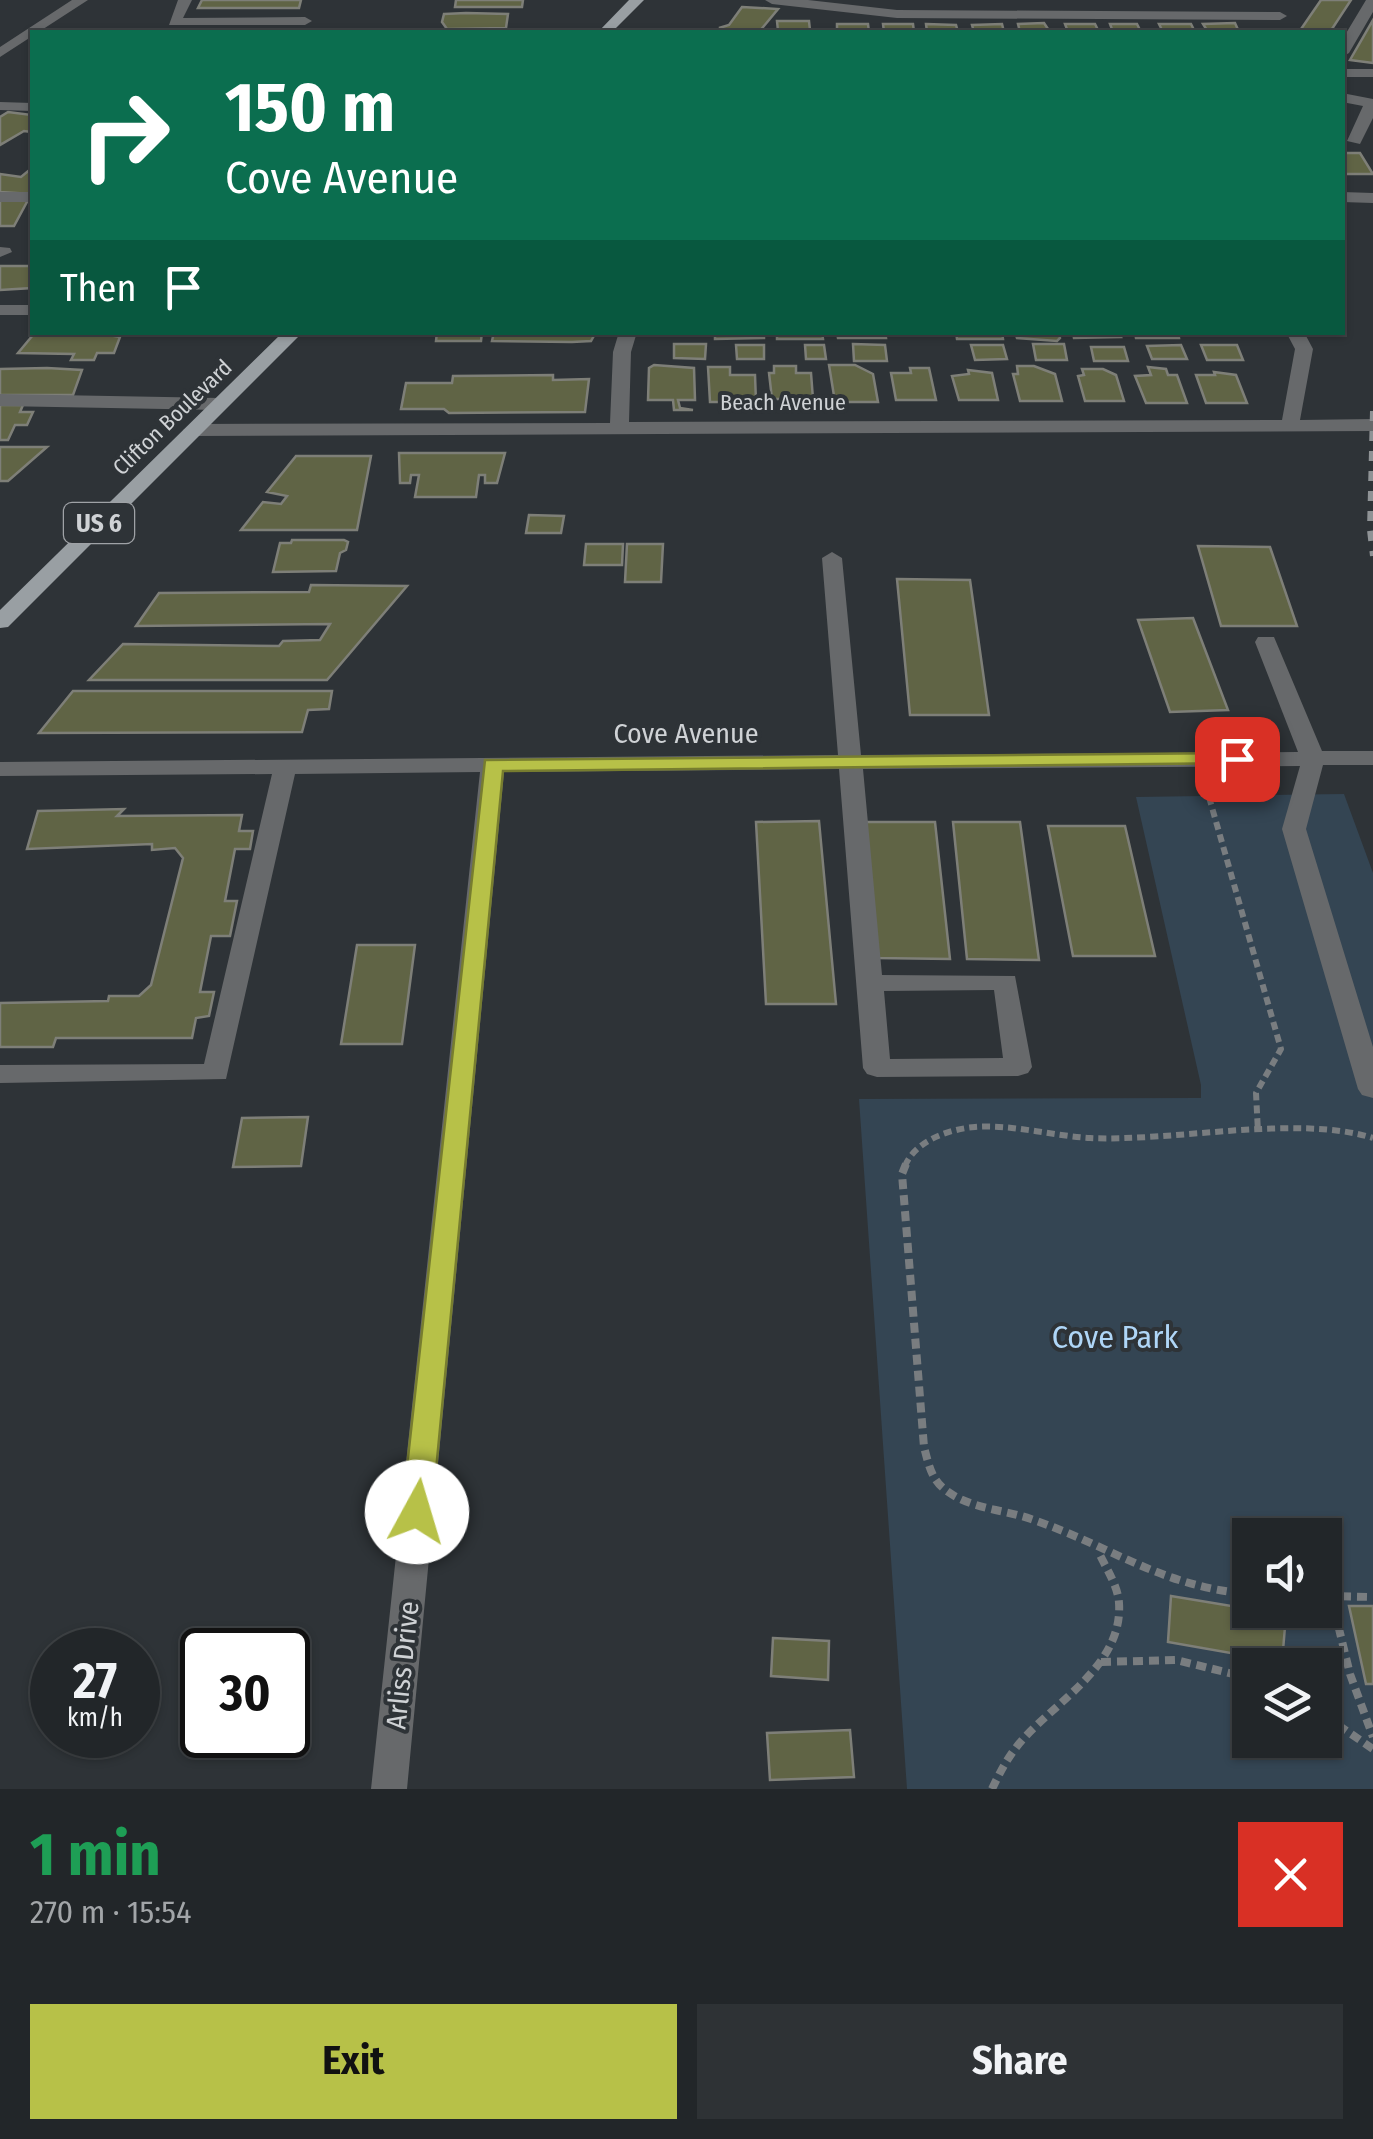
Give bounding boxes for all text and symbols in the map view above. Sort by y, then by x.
text: 150 m [225,66,395,150]
icon: right [60,70,190,200]
text: Cove Avenue [225,151,458,205]
icon: arrive [156,260,211,315]
text: Then [60,265,136,311]
street label: Clifton Boulevard [107,354,237,481]
street label: Beach Avenue [720,389,846,416]
road number: US 6 [64,503,134,543]
street label: Cove Avenue [613,717,759,750]
pin [1195,717,1280,802]
icon: arrive [1210,732,1265,787]
park label: Cove Park [1052,1318,1178,1356]
position arrow [365,1460,469,1564]
map controls [1232,1518,1342,1758]
button: sound [1232,1518,1342,1628]
street label: Arliss Drive [379,1599,426,1731]
speed limit sign: 30 [180,1628,310,1758]
button: layers [1232,1648,1342,1758]
text: 27 [73,1651,117,1711]
text: km/h [67,1703,123,1733]
text: 1 min [30,1819,161,1891]
button: close [1238,1822,1343,1927]
text: 270 m · 15:54 [30,1893,191,1931]
button: Exit [30,2004,677,2119]
button: Share [697,2004,1343,2119]

